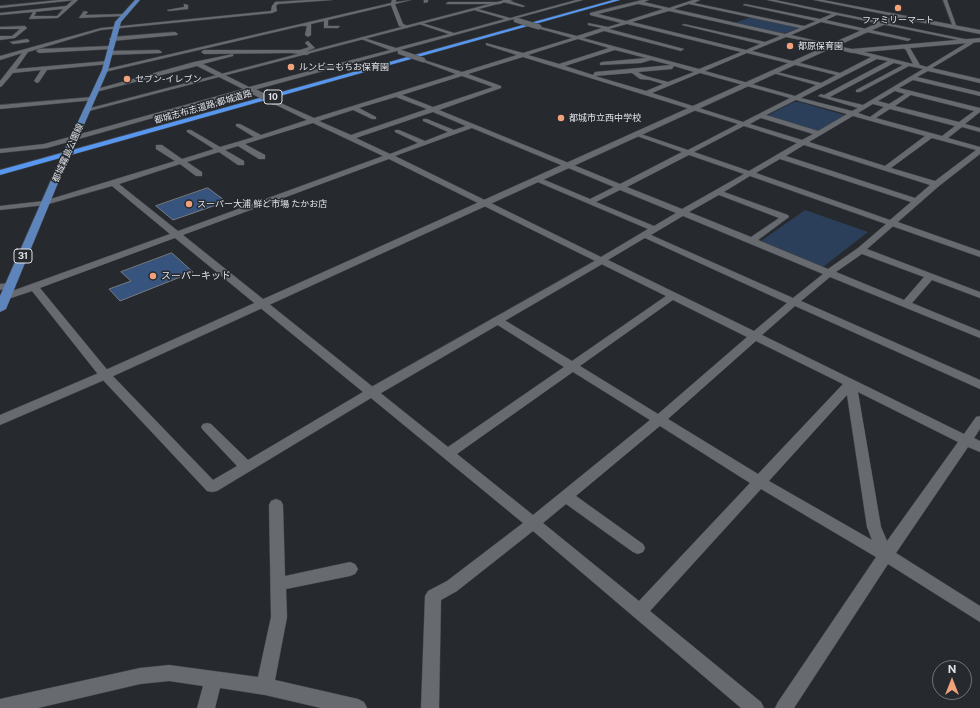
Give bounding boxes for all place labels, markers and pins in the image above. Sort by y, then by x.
marker: ファミリーマート [893,3,903,13]
place label: ファミリーマート [862,15,934,25]
marker: 都原保育園 [785,41,795,51]
place label: 都原保育園 [798,41,843,51]
marker: ルンビニもちお保育園 [286,62,296,72]
place label: ルンビニもちお保育園 [299,62,389,72]
marker: セブン-イレブン [122,74,132,84]
place label: セブン-イレブン [135,74,201,84]
marker: 都城市立西中学校 [556,113,566,123]
place label: 都城市立西中学校 [569,113,641,123]
marker: スーパー大浦 鮮ど市場 たかお店 [184,199,194,209]
place label: スーパー大浦 鮮ど市場 たかお店 [197,199,327,209]
place label: スーパーキッド [161,270,231,282]
marker: スーパーキッド [148,271,158,281]

